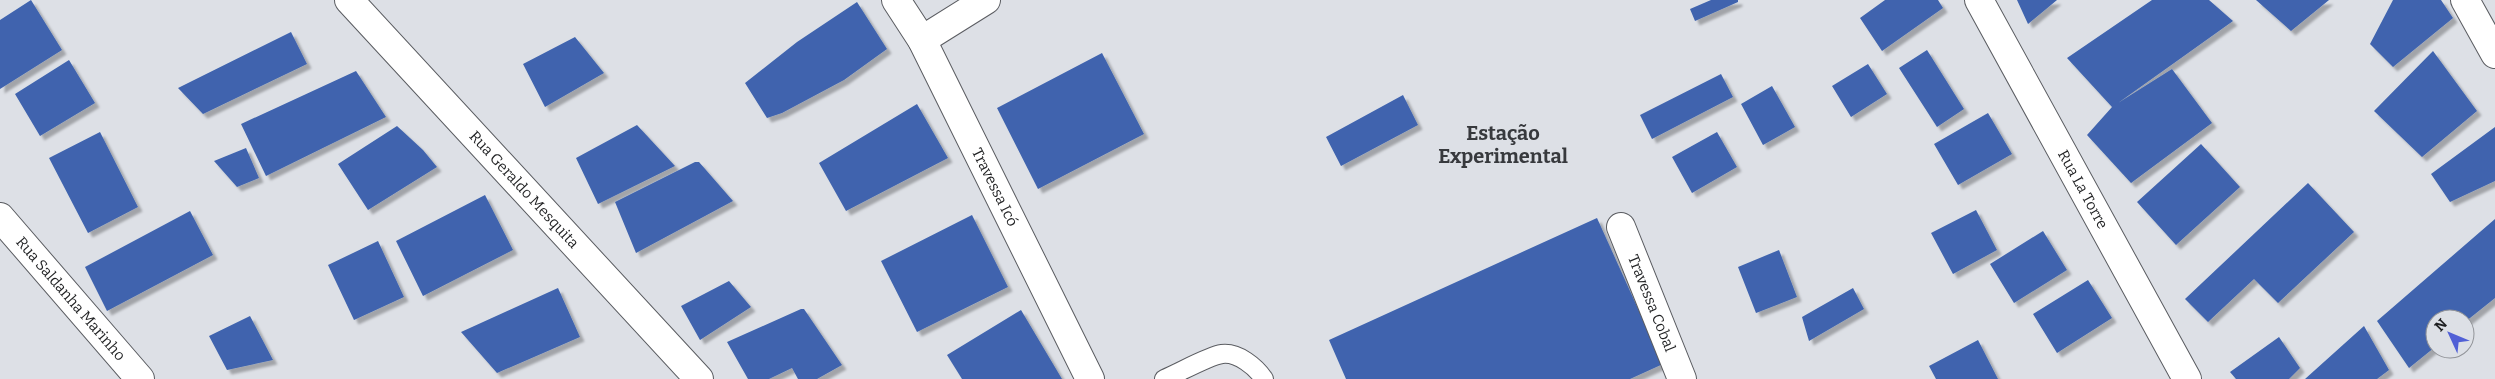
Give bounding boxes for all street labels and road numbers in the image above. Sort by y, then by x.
street label: Rua Geraldo Mesquita [465,127,583,252]
street label: Travessa Icó [968,145,1022,229]
street label: Rua La Torre [2054,147,2112,232]
street label: Rua Saldanha Marinho [12,233,129,364]
street label: Travessa Cobal [1624,252,1679,354]

